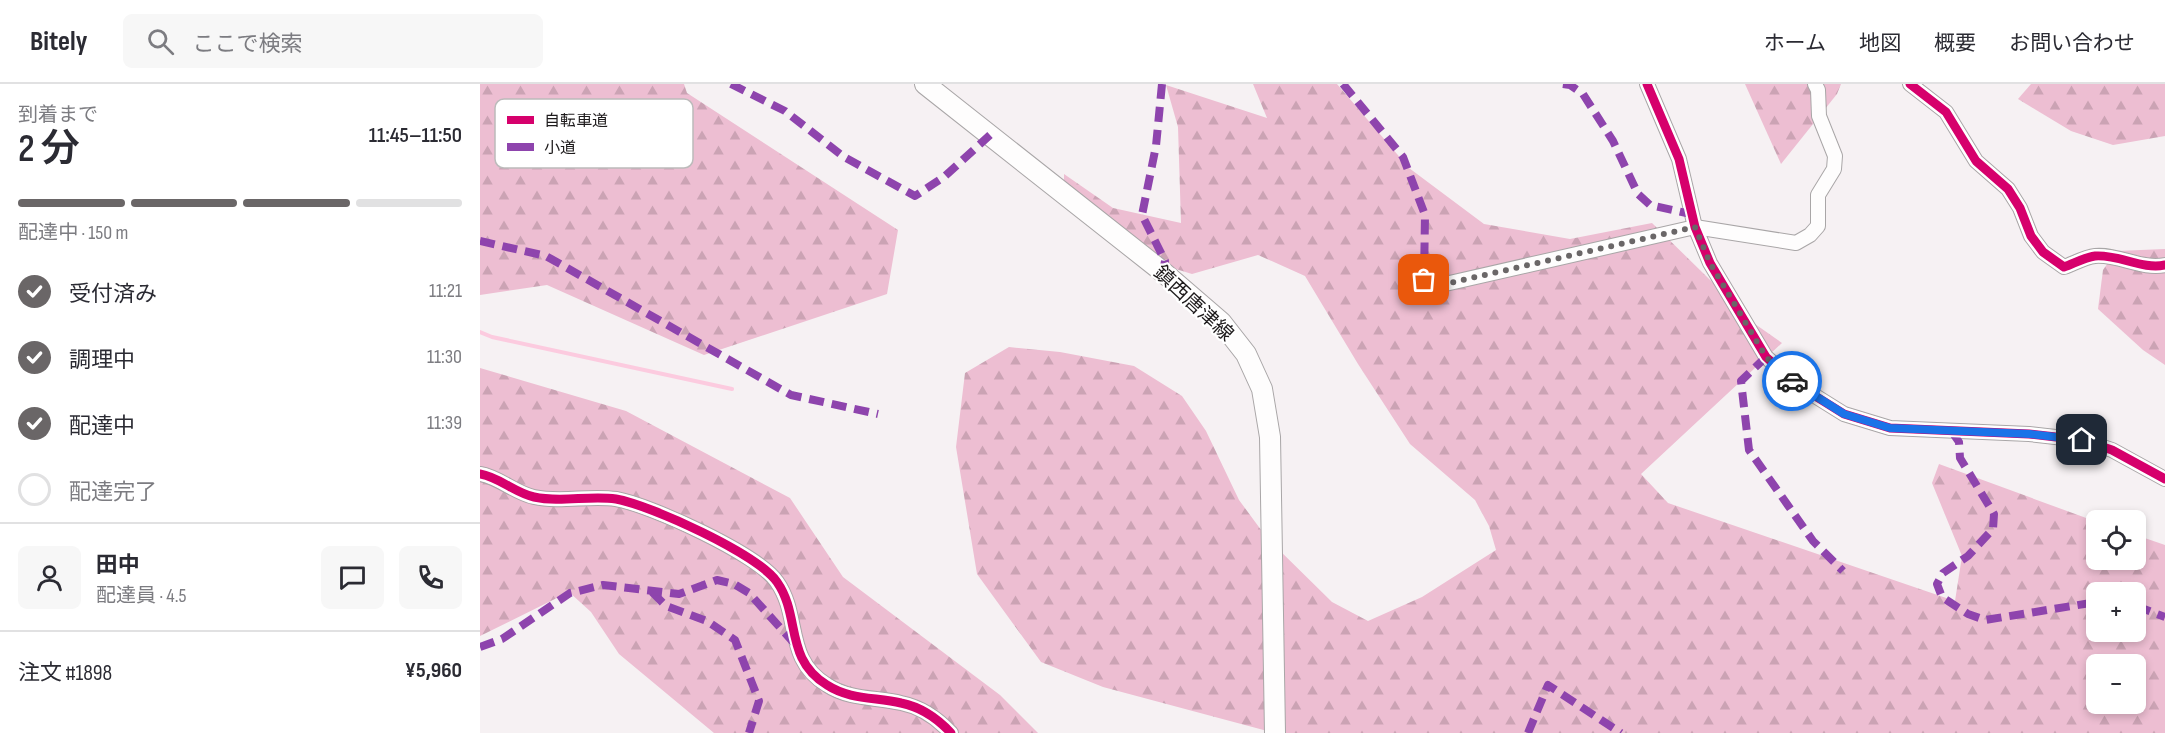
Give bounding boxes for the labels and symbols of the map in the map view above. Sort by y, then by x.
legend [495,99,693,168]
text: 自転車道 [544,112,608,131]
text: 小道 [544,139,576,158]
pin [1398,254,1449,305]
street label: 鎮西唐津線 [1149,261,1238,347]
courier [1762,351,1822,411]
pin [2056,414,2107,465]

